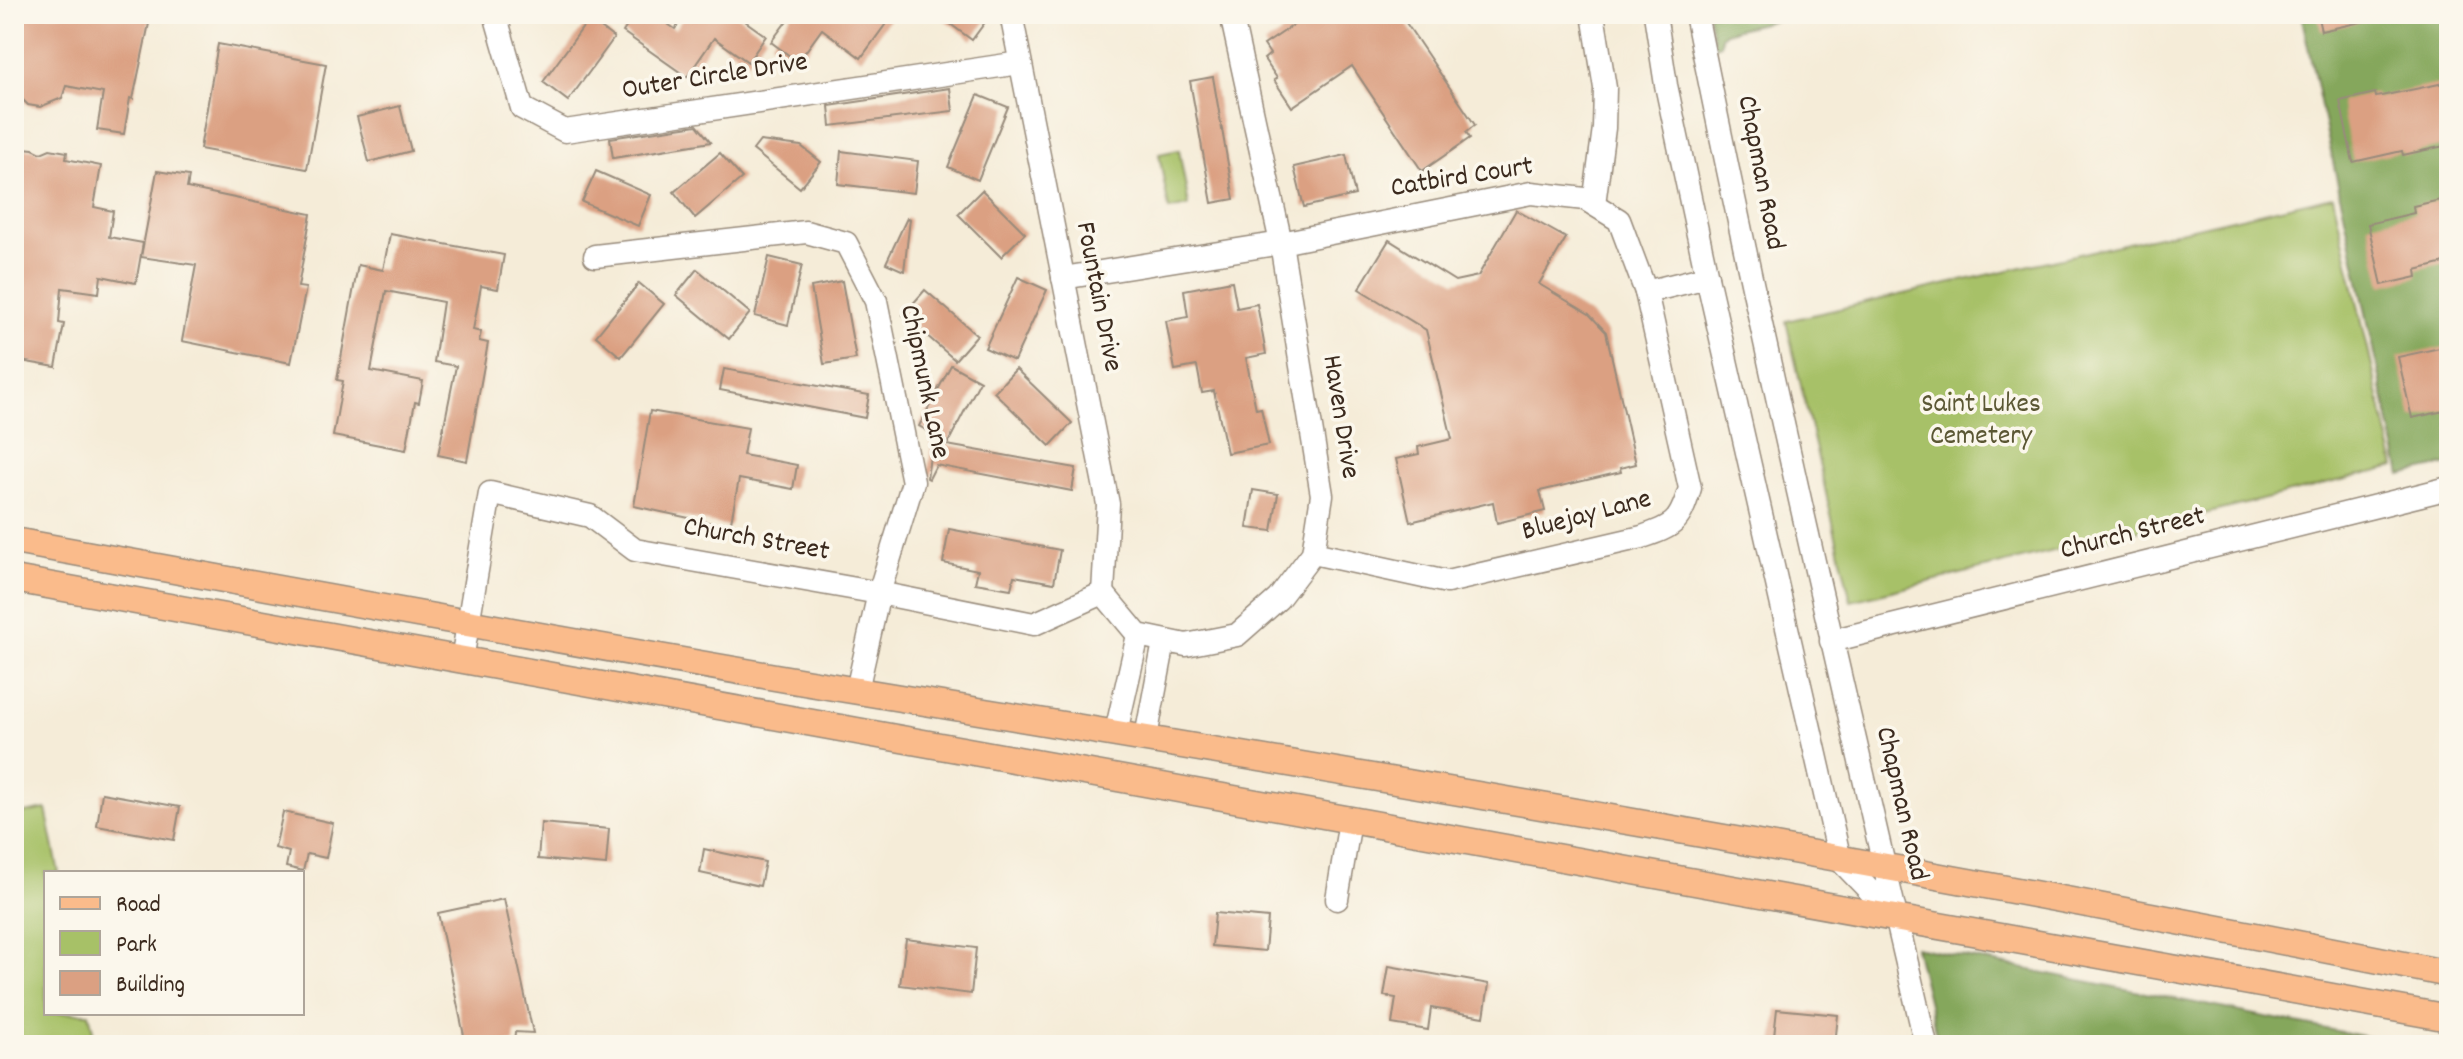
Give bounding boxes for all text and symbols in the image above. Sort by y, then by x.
street label: Outer Circle Drive [619,44,811,112]
street label: Chapman Road [1724,92,1794,254]
street label: Catbird Court [1388,148,1536,210]
street label: Fountain Drive [1063,219,1131,375]
street label: Chipmunk Lane [887,301,959,463]
street label: Haven Drive [1309,352,1369,482]
park label: Saint Lukes Cemetery [1921,386,2041,458]
street label: Bluejay Lane [1518,481,1656,553]
street label: Church Street [2057,498,2209,572]
street label: Church Street [680,508,832,574]
street label: Chapman Road [1863,723,1937,885]
legend [44,871,304,1015]
text: Road [116,889,161,923]
text: Park [116,929,157,963]
text: Building [116,969,185,1003]

